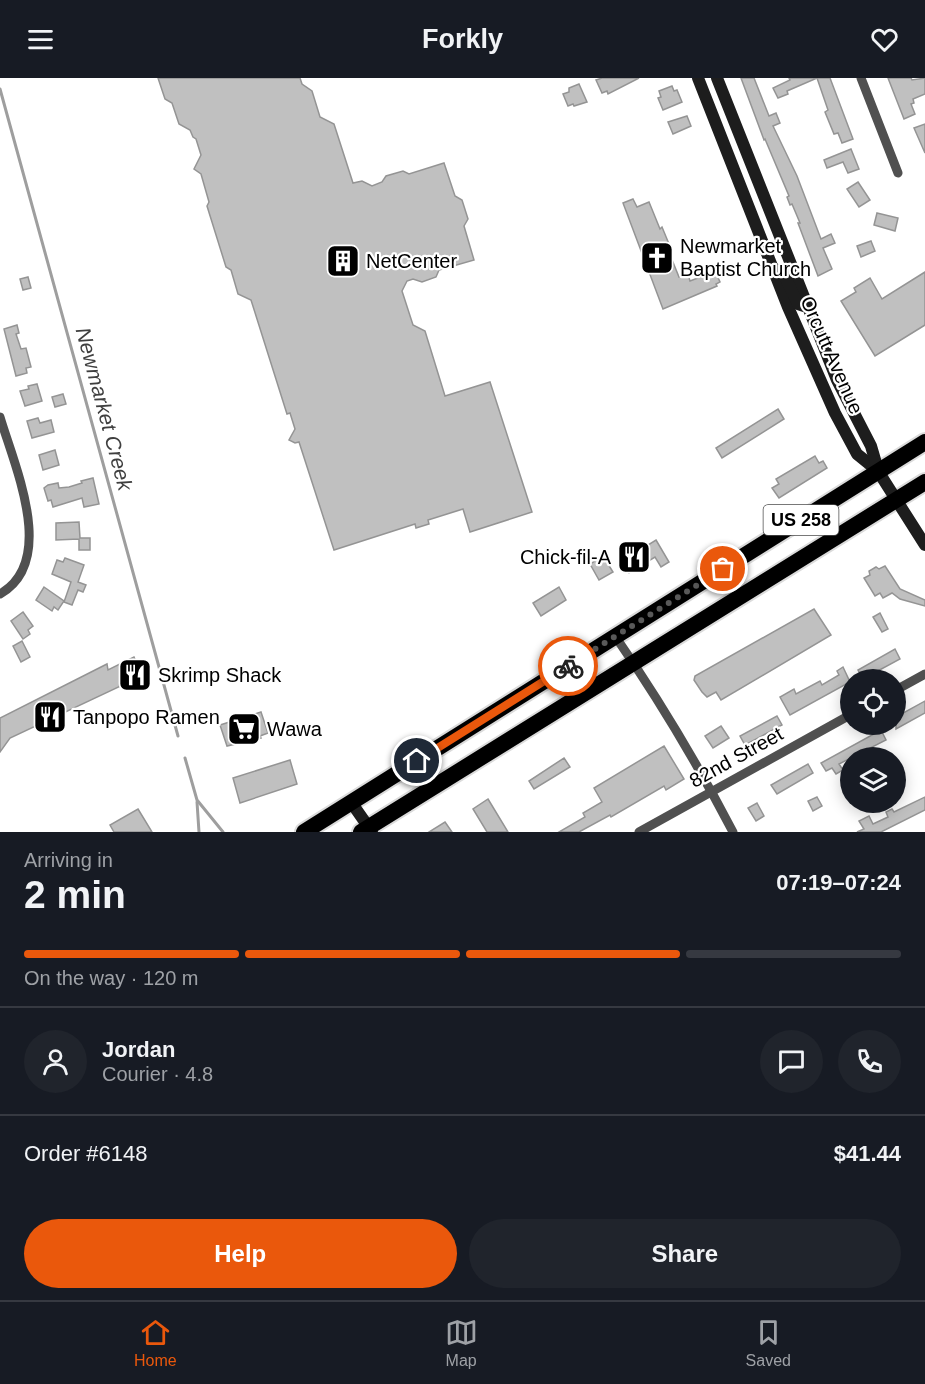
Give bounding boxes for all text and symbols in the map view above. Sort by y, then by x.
icon: menu [24,23,57,56]
icon: heart [868,23,901,56]
text: Forkly [422,24,503,54]
place label: Newmarket Baptist Church [680,235,811,280]
church icon: Newmarket Baptist Church [639,240,675,276]
building icon: NetCenter [325,243,361,279]
place label: NetCenter [366,250,457,272]
street label: Orcutt Avenue [796,293,868,417]
water label: Newmarket Creek [72,325,138,494]
road number: US 258 [764,505,838,535]
restaurant icon: Chick-fil-A [616,539,652,575]
pin [697,543,748,594]
place label: Chick-fil-A [520,546,612,568]
icon: bag [706,552,739,585]
courier [538,636,598,696]
icon: bike [552,650,585,683]
restaurant icon: Skrimp Shack [117,657,153,693]
place label: Skrimp Shack [158,664,282,686]
map controls [840,669,906,813]
button: locate [840,669,906,735]
restaurant icon: Tanpopo Ramen [32,699,68,735]
place label: Tanpopo Ramen [73,706,220,728]
supermarket icon: Wawa [226,711,262,747]
place label: Wawa [267,718,323,740]
street label: 82nd Street [685,722,787,792]
pin [391,735,442,786]
icon: home [400,744,433,777]
button: layers [840,747,906,813]
text: Arriving in [24,849,113,871]
text: 07:19–07:24 [776,870,901,895]
text: 2 min [24,873,126,916]
text: On the way · 120 m [24,967,199,989]
button: person [24,1030,87,1093]
button: chat [760,1030,823,1093]
button: phone [838,1030,901,1093]
text: Jordan [102,1037,175,1062]
text: Courier · 4.8 [102,1063,213,1085]
text: Order #6148 [24,1141,148,1166]
text: $41.44 [834,1141,901,1166]
button: Help [24,1219,457,1288]
button: Share [469,1219,901,1288]
tab: Home [134,1316,177,1370]
tab: Map [445,1316,478,1370]
tab: Saved [746,1316,791,1370]

